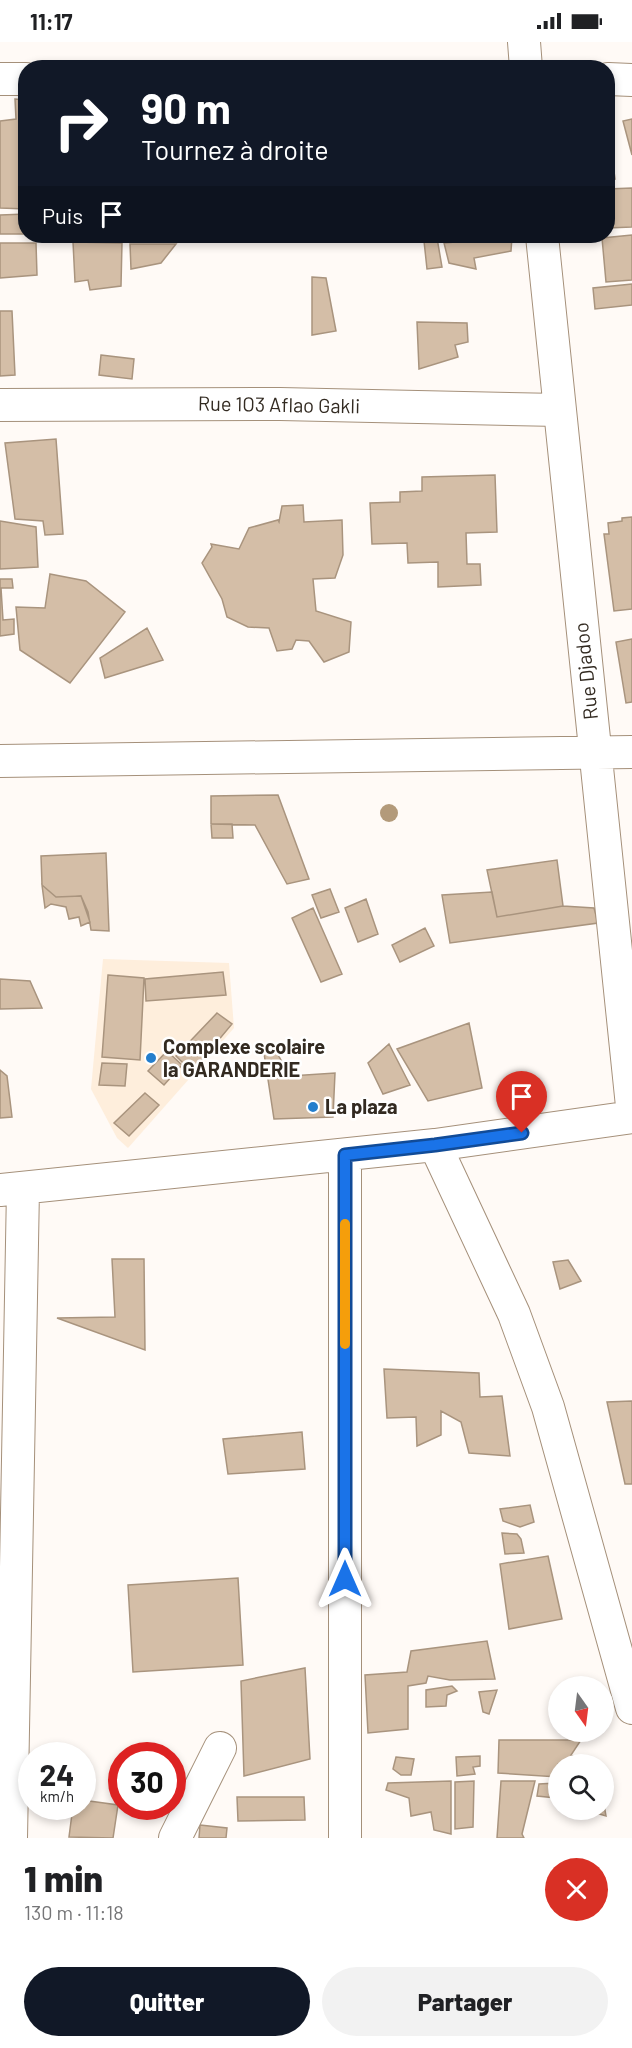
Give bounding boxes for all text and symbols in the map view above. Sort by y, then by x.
text: 11:17 [30,8,72,34]
text: 90 m [141,82,231,132]
icon: right [42,84,120,162]
text: Tournez à droite [141,133,329,165]
icon: arrive [95,198,128,231]
text: Puis [42,202,83,228]
street label: Rue 1O3 Aflao Gakli [198,391,360,417]
street label: Rue Djadoo [568,621,602,721]
place label: Complexe scolaire la GARANDERIE [163,1034,325,1081]
marker: Complexe scolaire la GARANDERIE [144,1051,158,1065]
pin [496,1071,547,1133]
icon: arrive [505,1080,538,1113]
place label: La plaza [325,1094,398,1118]
marker: La plaza [306,1100,320,1114]
position arrow [313,1547,377,1611]
north arrow [548,1676,614,1742]
map controls [548,1676,614,1820]
speed limit sign: 30 [108,1742,186,1820]
button: search [548,1754,614,1820]
text: 24 [40,1756,74,1792]
text: km/h [40,1787,74,1805]
text: 1 min [24,1856,103,1899]
button: close [545,1858,608,1921]
text: 130 m · 11:18 [24,1900,124,1924]
button: Quitter [24,1967,310,2036]
button: Partager [322,1967,608,2036]

